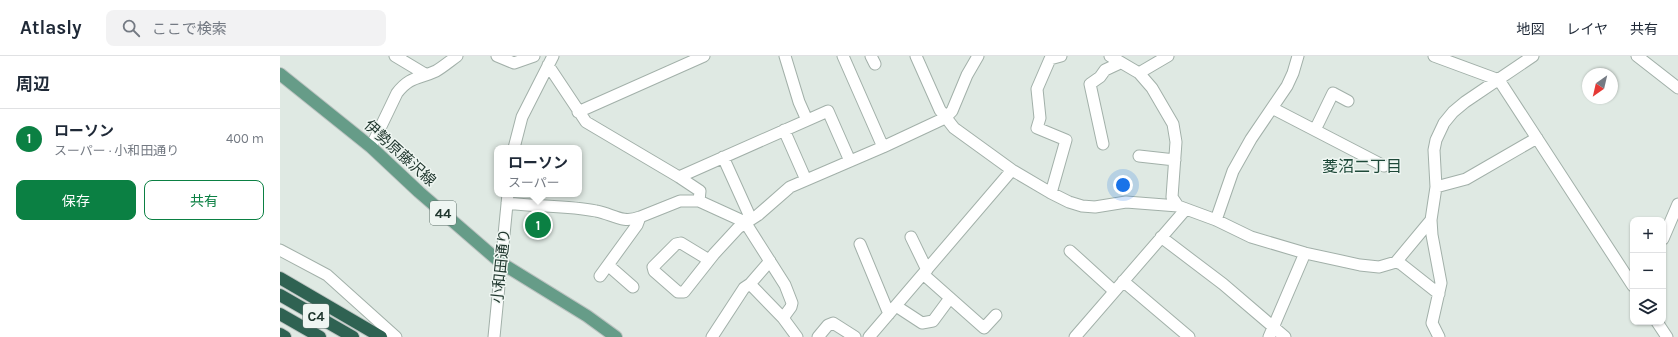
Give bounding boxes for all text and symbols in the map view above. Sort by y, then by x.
search box [106,10,386,46]
text: Atlasly [20,17,82,39]
icon: search [120,17,142,39]
text: ここで検索 [152,20,227,38]
text: 地図 [1516,21,1544,38]
text: レイヤ [1566,21,1608,38]
text: 共有 [1630,21,1658,38]
north arrow [1582,68,1618,104]
text: 周辺 [16,74,50,94]
street label: 伊勢原藤沢線 [361,116,439,190]
text: ローソン [54,122,114,140]
text: 1 [27,131,31,146]
text: 400 m [226,131,264,146]
text: スーパー · 小和田通り [54,143,179,158]
popup [494,145,582,197]
text: ローソン [508,154,568,172]
district label: 菱沼二丁目 [1322,157,1402,176]
text: スーパー [508,175,560,190]
your location [1113,175,1133,195]
button: 保存 [16,180,136,220]
button: 共有 [144,180,264,220]
road number: 44 [430,201,456,225]
pin: 1 [525,210,551,240]
map controls [1630,217,1666,325]
button: + [1630,217,1666,253]
street label: 小和田通り [488,228,514,304]
button: − [1630,253,1666,289]
button: layers [1630,289,1666,325]
road number: C4 [303,304,329,328]

